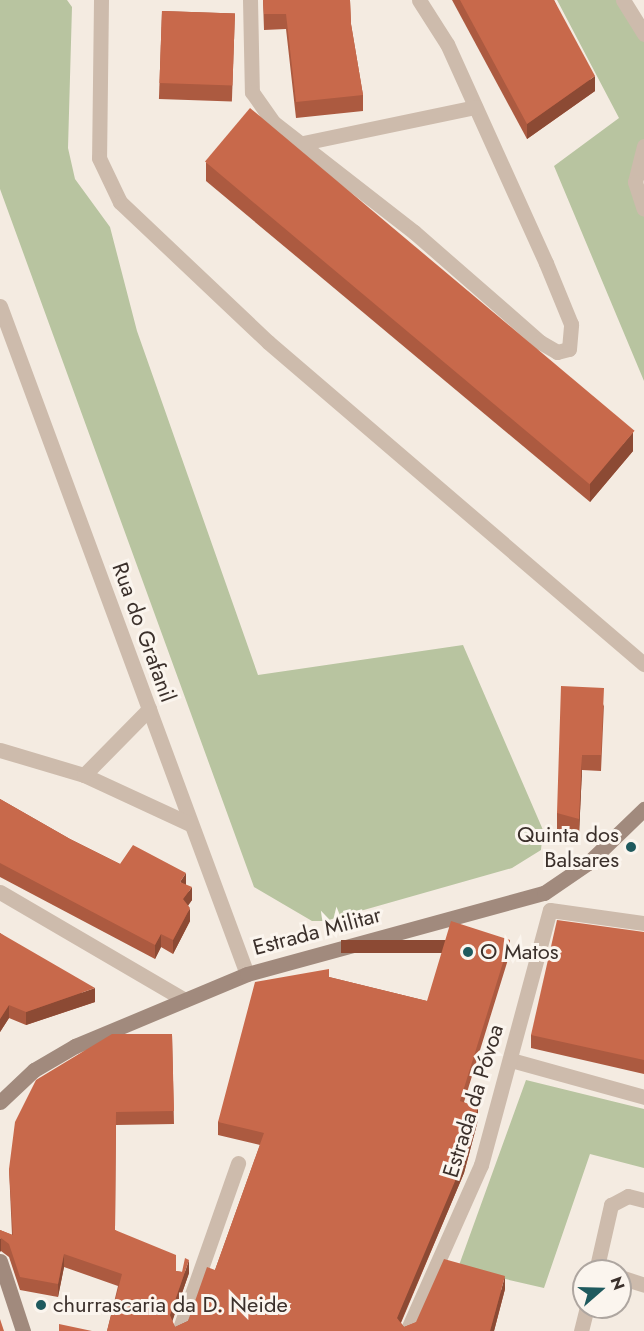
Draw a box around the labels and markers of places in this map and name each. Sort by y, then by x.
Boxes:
place label: Quinta dos Balsares [517,821,619,872]
marker: Quinta dos Balsares [624,840,638,854]
place label: O Matos [480,939,559,965]
marker: O Matos [461,945,475,959]
place label: churrascaria da D. Neide [53,1292,288,1318]
marker: churrascaria da D. Neide [34,1298,48,1312]

